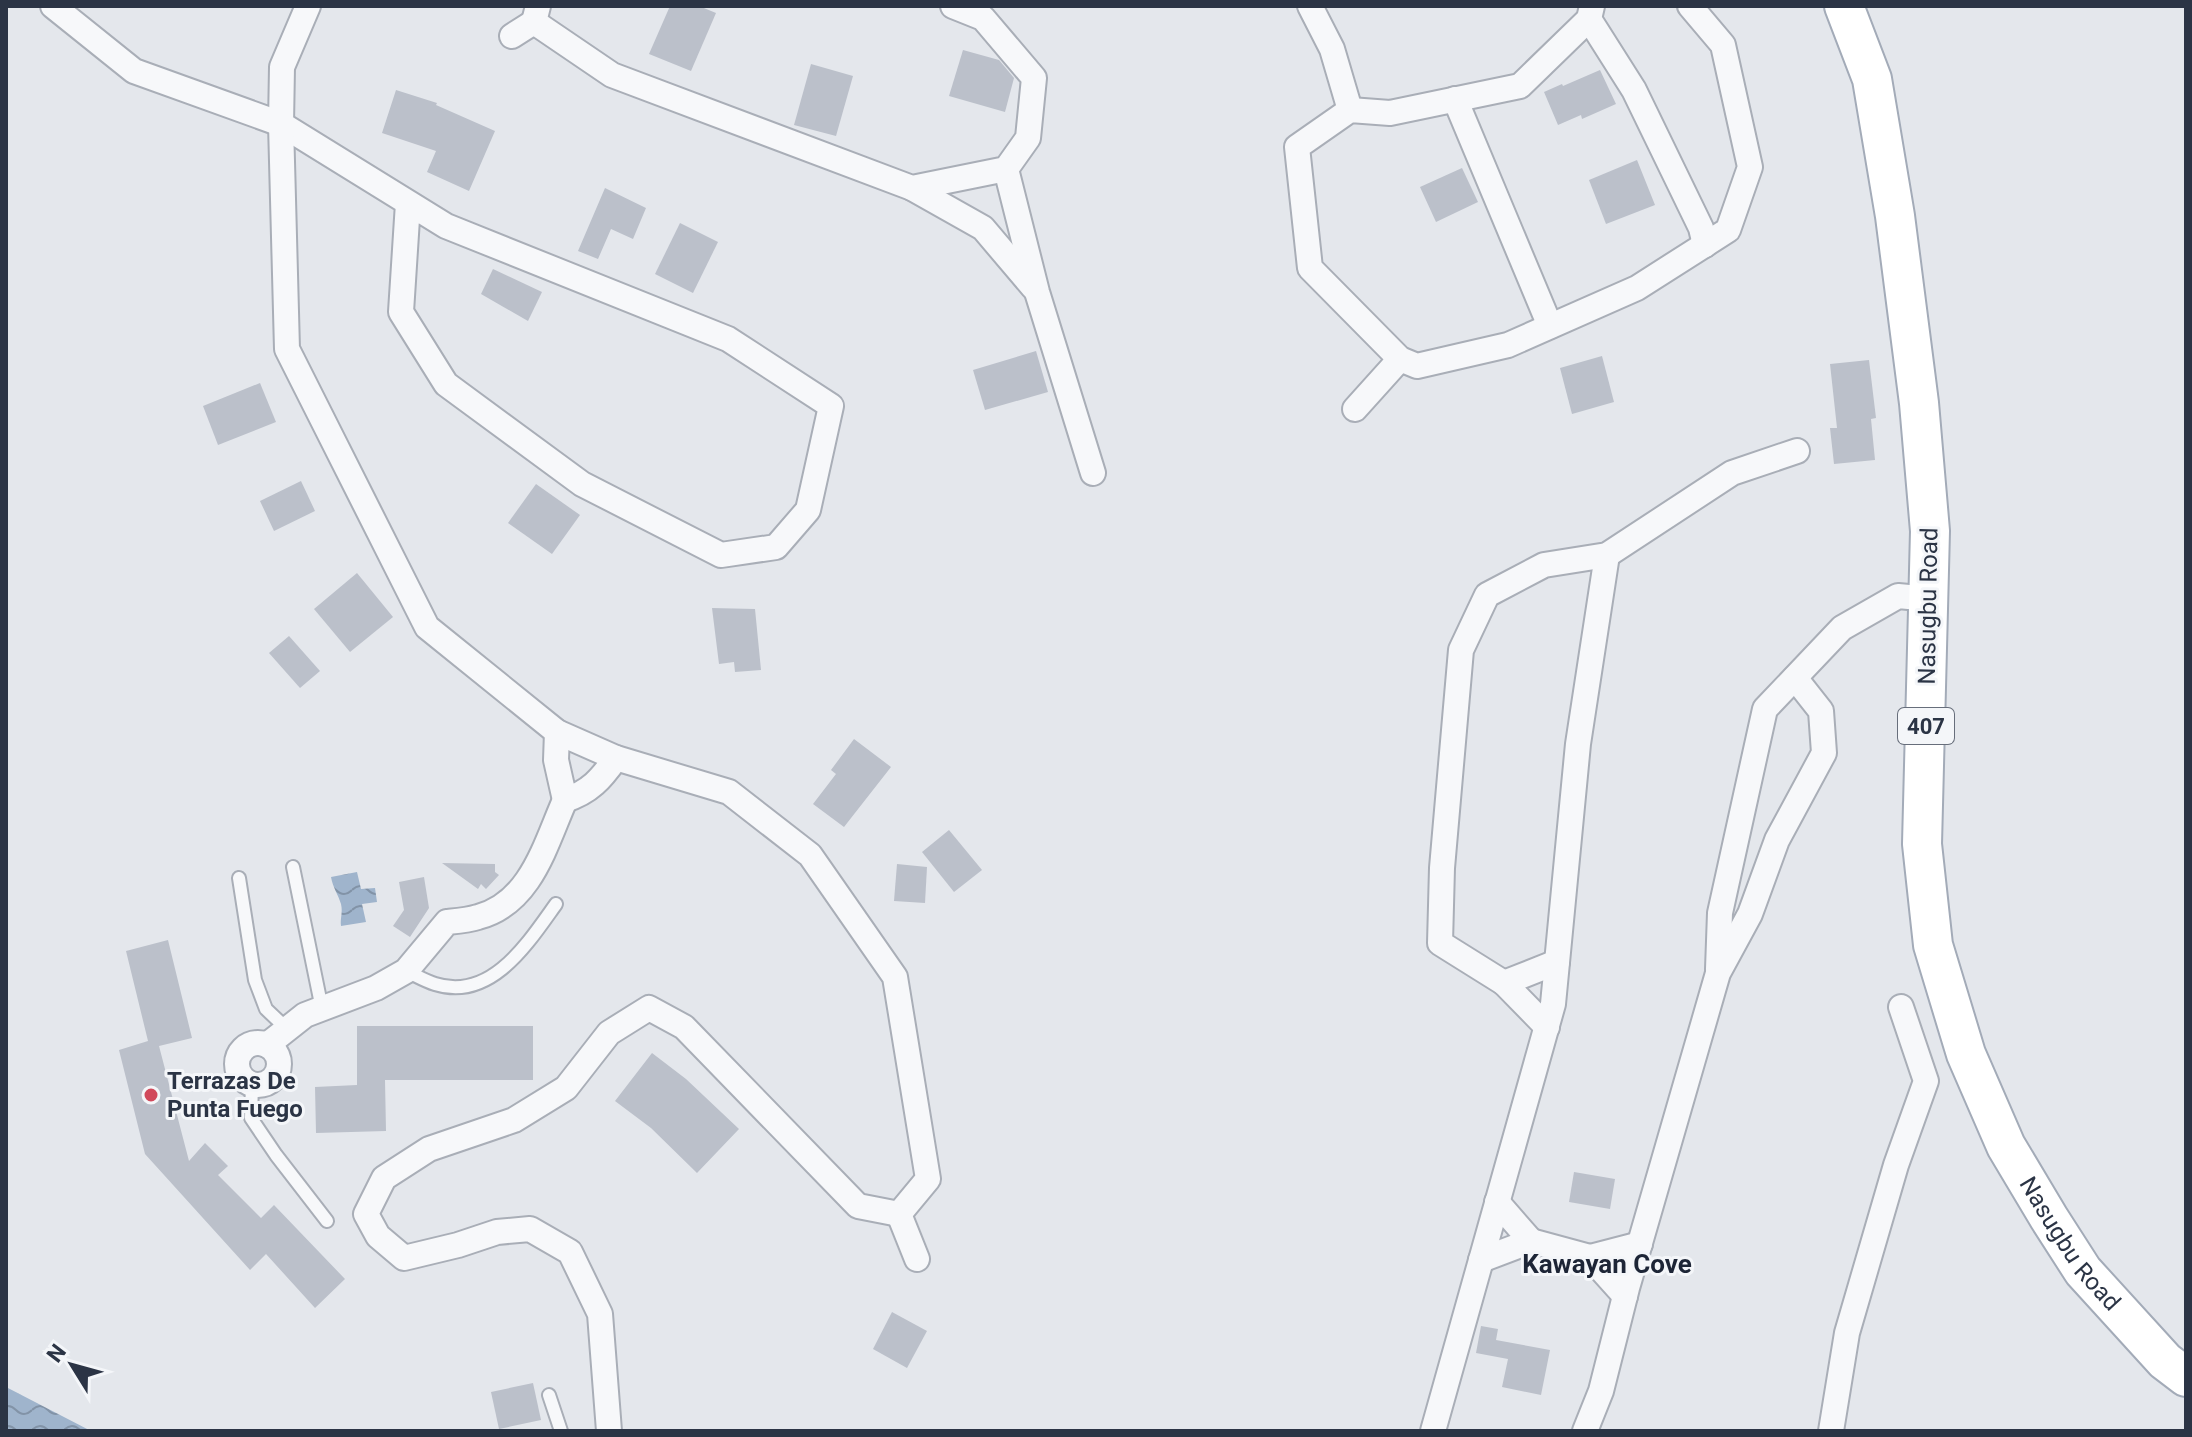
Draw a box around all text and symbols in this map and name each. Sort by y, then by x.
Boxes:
street label: Nasugbu Road [1913,527,1943,685]
road number: 407 [1898,708,1954,744]
place label: Terrazas De Punta Fuego [167,1067,303,1123]
marker: Terrazas De Punta Fuego [142,1086,160,1104]
street label: Nasugbu Road [2014,1172,2126,1316]
district label: Kawayan Cove [1522,1249,1692,1279]
north arrow [32,1325,112,1405]
text: N [42,1340,71,1367]

